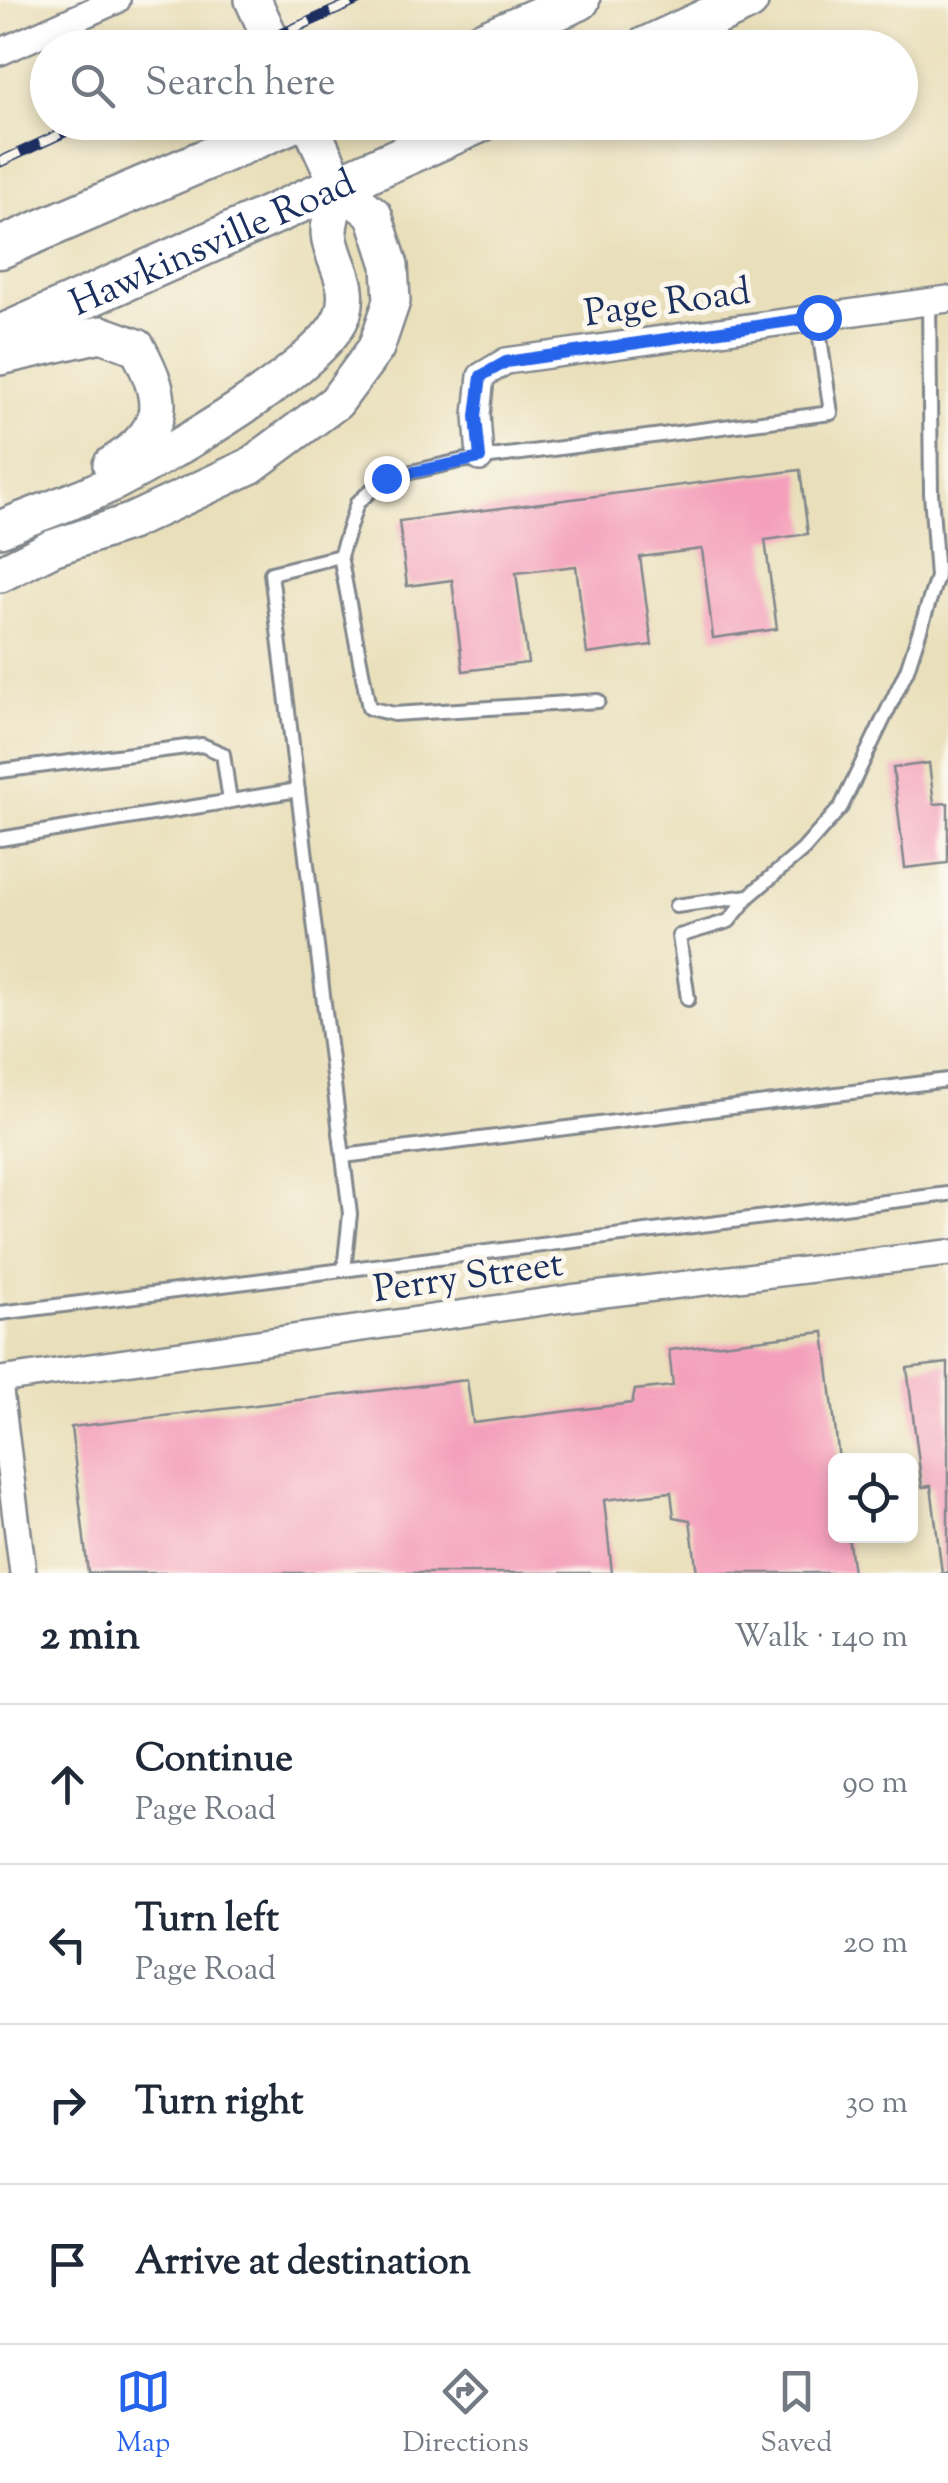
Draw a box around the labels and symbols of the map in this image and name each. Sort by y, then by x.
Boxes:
street label: Hawkinsville Road [62,158,365,332]
street label: Page Road [581,267,754,343]
route start [796,295,842,341]
route end [364,456,410,502]
street label: Perry Street [370,1239,567,1319]

